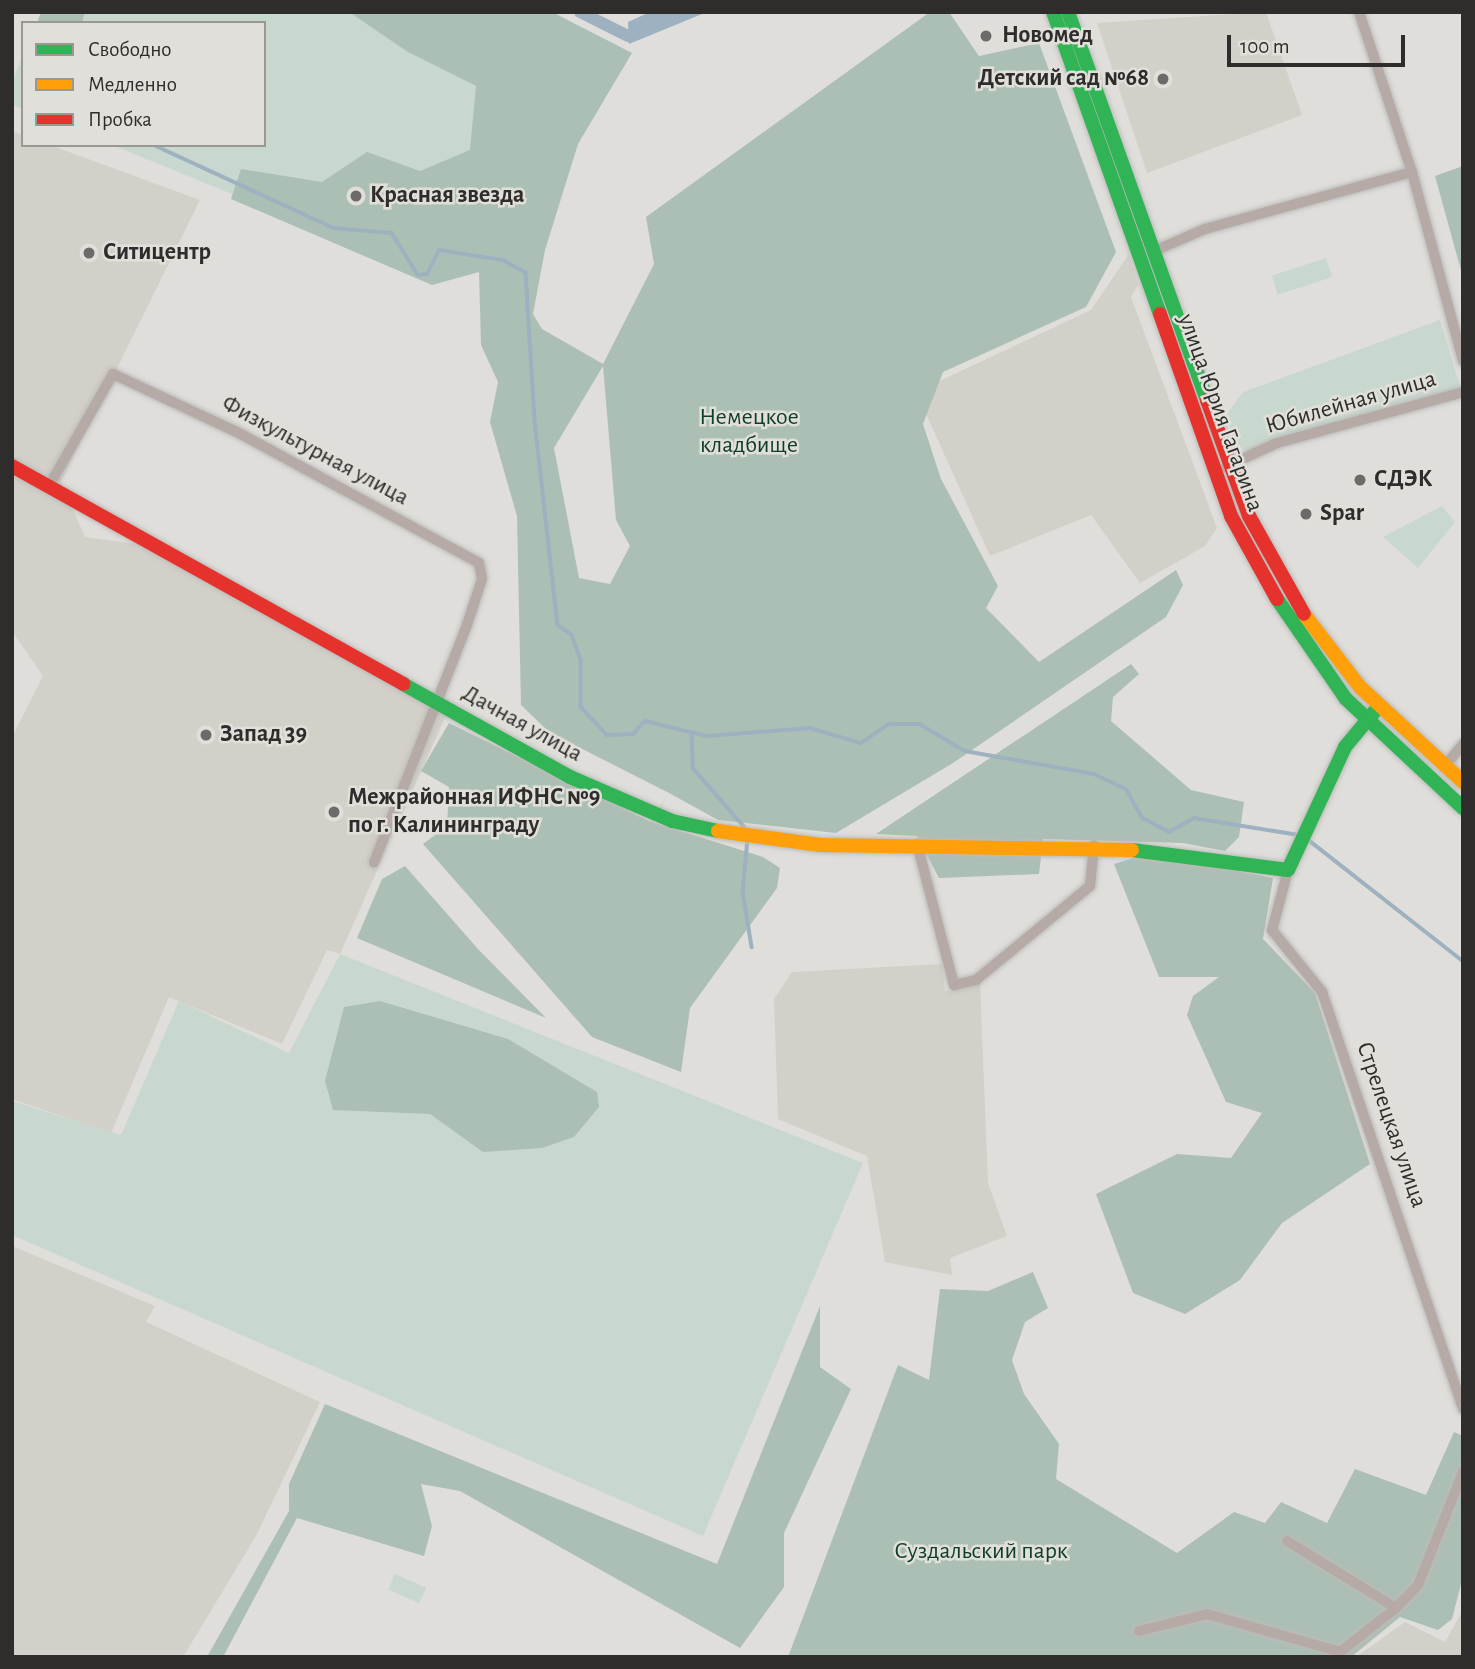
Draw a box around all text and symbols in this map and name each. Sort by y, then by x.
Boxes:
legend [21,21,266,147]
scale bar [1230,21,1408,65]
place label: Новомед [1002,22,1093,50]
marker: Новомед [976,26,996,46]
text: 100 m [1240,36,1290,57]
text: Свободно [88,39,172,60]
place label: Детский сад №68 [978,65,1149,93]
marker: Детский сад №68 [1155,71,1171,87]
text: Медленно [88,74,177,95]
text: Пробка [88,109,152,130]
place label: Красная звезда [370,182,524,210]
marker: Красная звезда [348,188,364,204]
place label: Ситицентр [103,239,211,267]
marker: Ситицентр [81,245,97,261]
street label: улица Юрия Гагарина [1171,310,1269,516]
street label: Юбилейная улица [1262,365,1440,441]
street label: Физкультурная улица [217,390,413,512]
park label: Немецкое кладбище [699,404,799,460]
place label: СДЭК [1374,466,1432,494]
marker: СДЭК [1352,472,1368,488]
place label: Spar [1320,500,1364,528]
marker: Spar [1298,506,1314,522]
street label: Дачная улица [457,679,587,769]
place label: Запад 39 [220,721,307,749]
marker: Запад 39 [198,727,214,743]
place label: Межрайонная ИФНС №9 по г. Калининграду [348,784,600,840]
marker: Межрайонная ИФНС №9 по г. Калининграду [326,804,342,820]
street label: Стрелецкая улица [1349,1038,1433,1212]
park label: Суздальский парк [894,1538,1068,1566]

